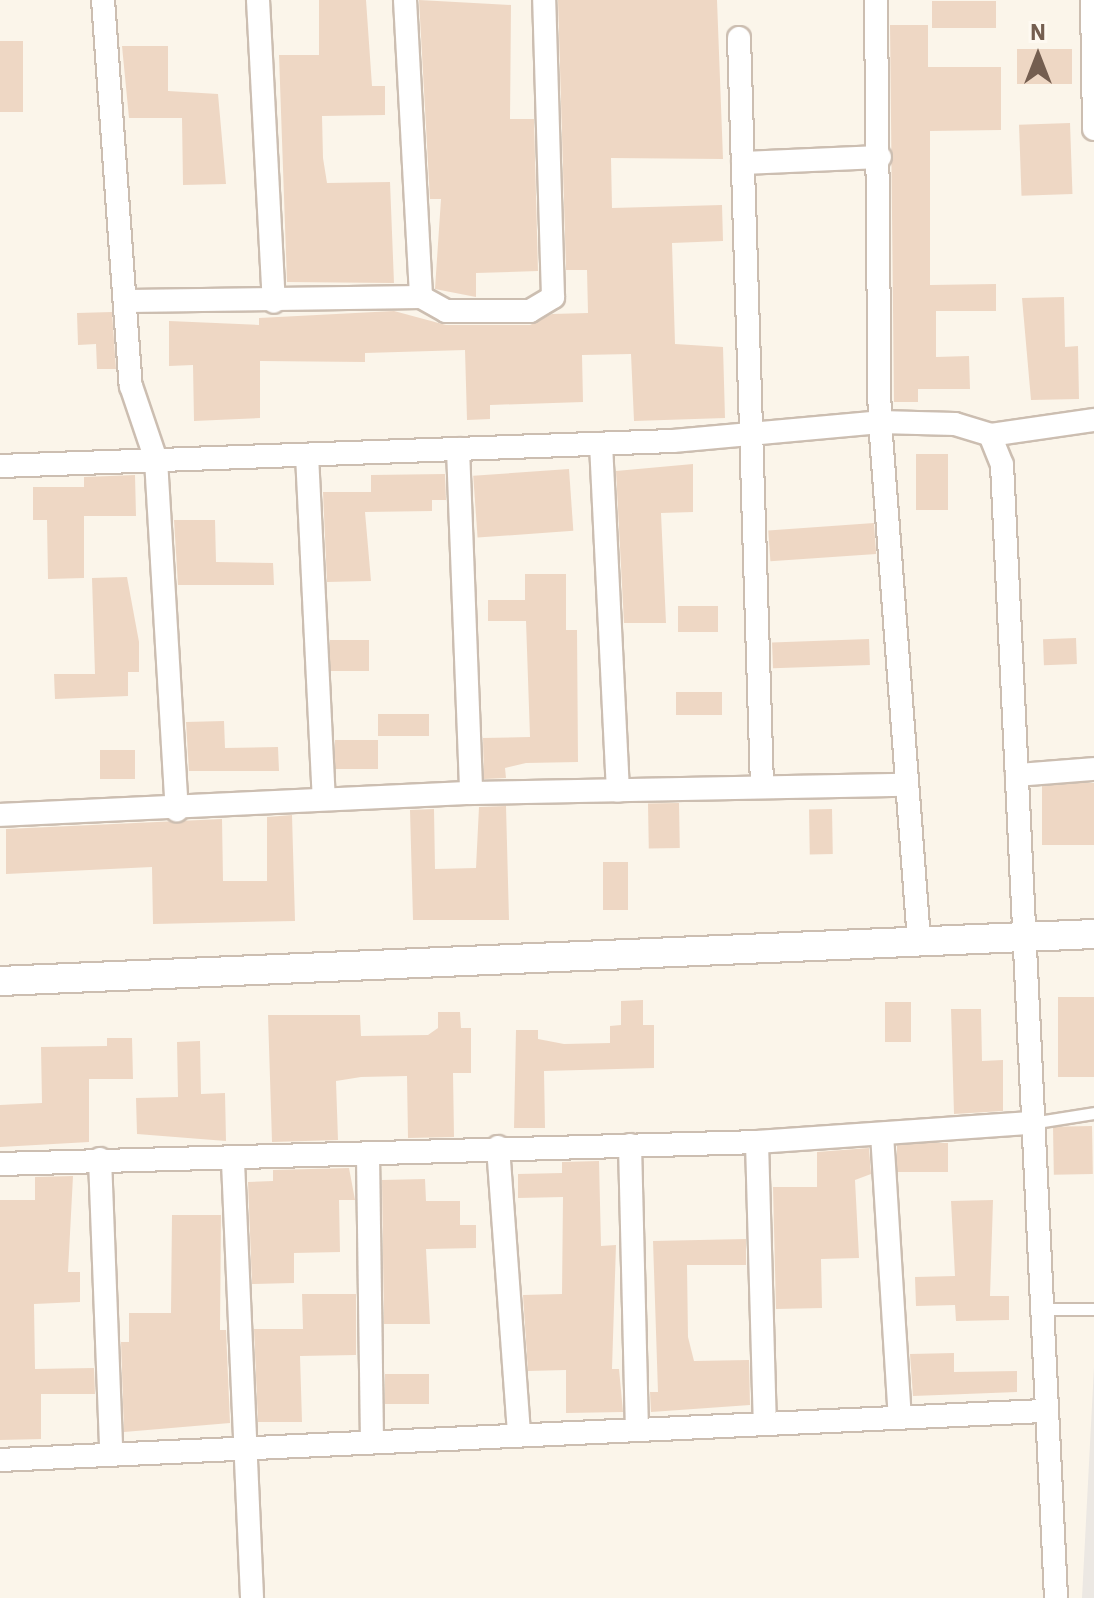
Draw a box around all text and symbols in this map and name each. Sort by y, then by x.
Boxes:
north arrow [998,16,1078,96]
text: N [1030,17,1046,46]

